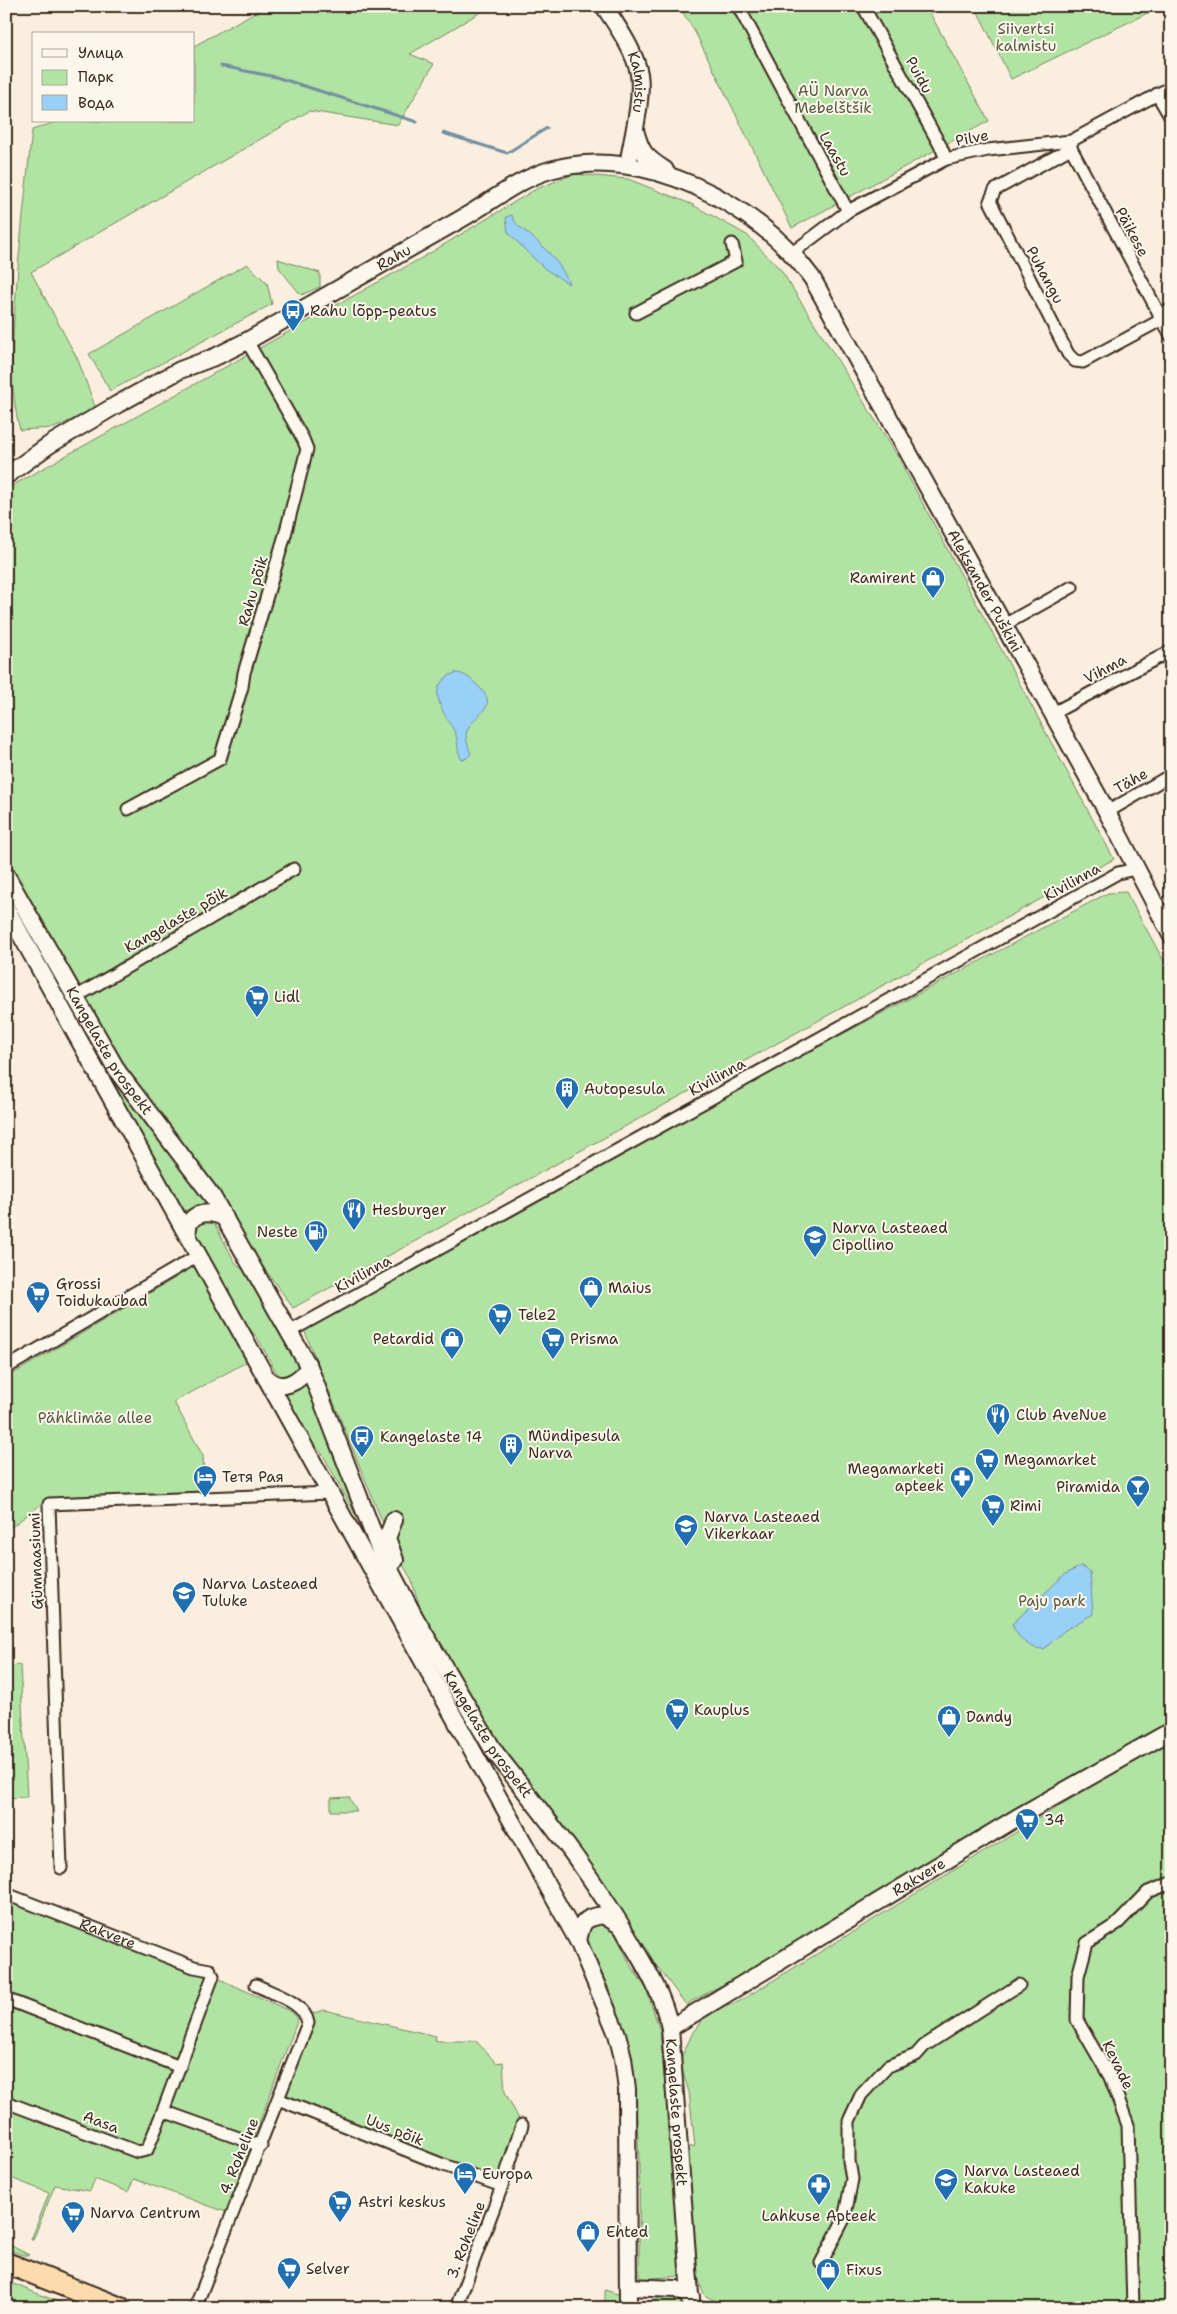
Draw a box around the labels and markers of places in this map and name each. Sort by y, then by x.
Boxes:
bus stop icon: Rahu lõpp-peatus [280,298,306,332]
place label: Rahu lõpp-peatus [310,301,437,321]
shop icon: Ramirent [920,565,946,599]
place label: Ramirent [850,568,916,588]
supermarket icon: Lidl [244,984,270,1018]
place label: Lidl [274,987,300,1007]
building icon: Autopesula [554,1076,580,1110]
place label: Autopesula [584,1079,666,1099]
restaurant icon: Hesburger [341,1197,367,1231]
place label: Hesburger [372,1200,447,1220]
place label: Narva Lasteaed Cipollino [832,1218,948,1255]
fuel station icon: Neste [303,1219,329,1253]
place label: Neste [257,1222,298,1242]
school or university icon: Narva Lasteaed Cipollino [802,1224,828,1258]
place label: Grossi Toidukaubad [56,1274,148,1311]
shop icon: Maius [578,1275,604,1309]
place label: Maius [608,1278,652,1298]
supermarket icon: Grossi Toidukaubad [25,1280,51,1314]
supermarket icon: Tele2 [487,1302,513,1336]
place label: Tele2 [518,1305,556,1325]
shop icon: Petardid [439,1326,465,1360]
supermarket icon: Prisma [540,1326,566,1360]
place label: Petardid [373,1329,434,1349]
place label: Prisma [570,1329,619,1349]
restaurant icon: Club AveNue [985,1402,1011,1436]
place label: Club AveNue [1016,1405,1107,1425]
bus stop icon: Kangelaste 14 [349,1424,375,1458]
place label: Mündipesula Narva [528,1426,621,1463]
place label: Kangelaste 14 [380,1427,482,1447]
building icon: Mündipesula Narva [498,1432,524,1466]
supermarket icon: Megamarket [974,1447,1000,1481]
place label: Megamarket [1004,1450,1097,1470]
place label: Megamarketi apteek [847,1459,944,1496]
hotel icon: Тетя Рая [192,1464,218,1498]
pharmacy icon: Megamarketi apteek [949,1465,975,1499]
place label: Тетя Рая [222,1467,284,1487]
bar icon: Piramida [1125,1474,1151,1508]
place label: Piramida [1056,1477,1121,1497]
supermarket icon: Rimi [980,1493,1006,1527]
place label: Rimi [1010,1496,1041,1516]
place label: Narva Lasteaed Vikerkaar [704,1507,820,1544]
school or university icon: Narva Lasteaed Vikerkaar [673,1513,699,1547]
place label: Narva Lasteaed Tuluke [202,1574,318,1611]
school or university icon: Narva Lasteaed Tuluke [171,1580,197,1614]
supermarket icon: Kauplus [664,1697,690,1731]
place label: Kauplus [694,1700,750,1720]
shop icon: Dandy [936,1704,962,1738]
place label: Dandy [966,1707,1012,1727]
supermarket icon: 34 [1014,1807,1040,1841]
place label: 34 [1044,1810,1064,1830]
hotel icon: Europa [452,2161,478,2195]
place label: Narva Lasteaed Kakuke [964,2161,1080,2198]
place label: Europa [482,2164,533,2184]
school or university icon: Narva Lasteaed Kakuke [933,2167,959,2201]
pharmacy icon: Lahkuse Apteek [806,2172,832,2206]
supermarket icon: Astri keskus [327,2189,353,2223]
place label: Astri keskus [358,2192,446,2212]
supermarket icon: Narva Centrum [60,2200,86,2234]
place label: Narva Centrum [90,2203,200,2223]
place label: Lahkuse Apteek [762,2206,876,2226]
shop icon: Ehted [575,2219,601,2253]
place label: Ehted [606,2222,649,2242]
supermarket icon: Selver [276,2256,302,2290]
shop icon: Fixus [815,2257,841,2291]
place label: Selver [306,2259,350,2279]
place label: Fixus [846,2260,882,2280]

